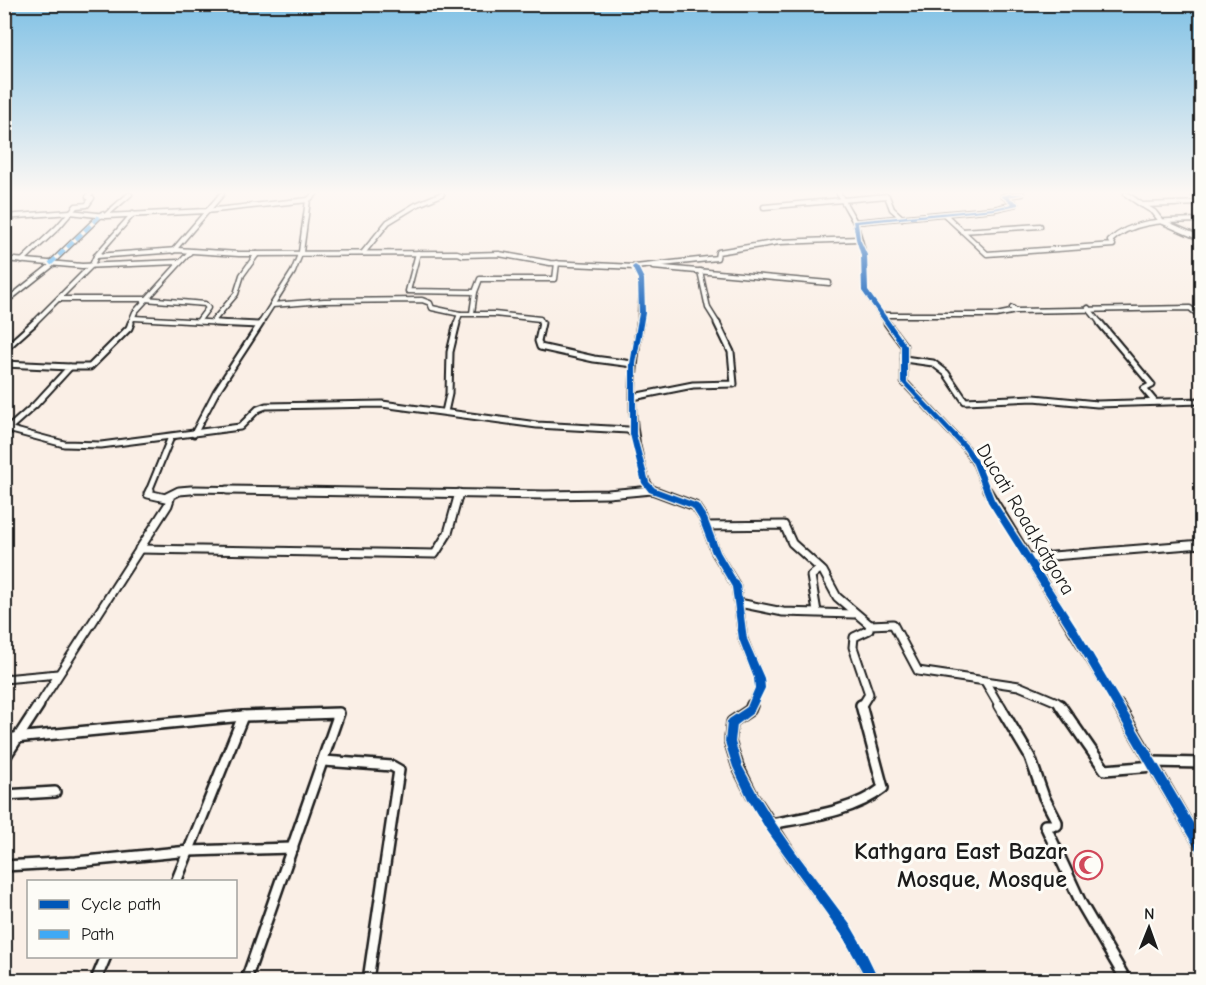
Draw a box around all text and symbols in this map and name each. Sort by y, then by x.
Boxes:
street label: Ducati Road,Katgora [971,440,1080,599]
place label: Kathgara East Bazar Mosque, Mosque [854,837,1067,893]
mosque icon: Kathgara East Bazar Mosque, Mosque [1072,849,1104,881]
legend [27,880,237,958]
text: Cycle path [81,894,161,915]
north arrow [1119,898,1179,958]
text: N [1144,905,1155,923]
text: Path [81,924,114,945]

